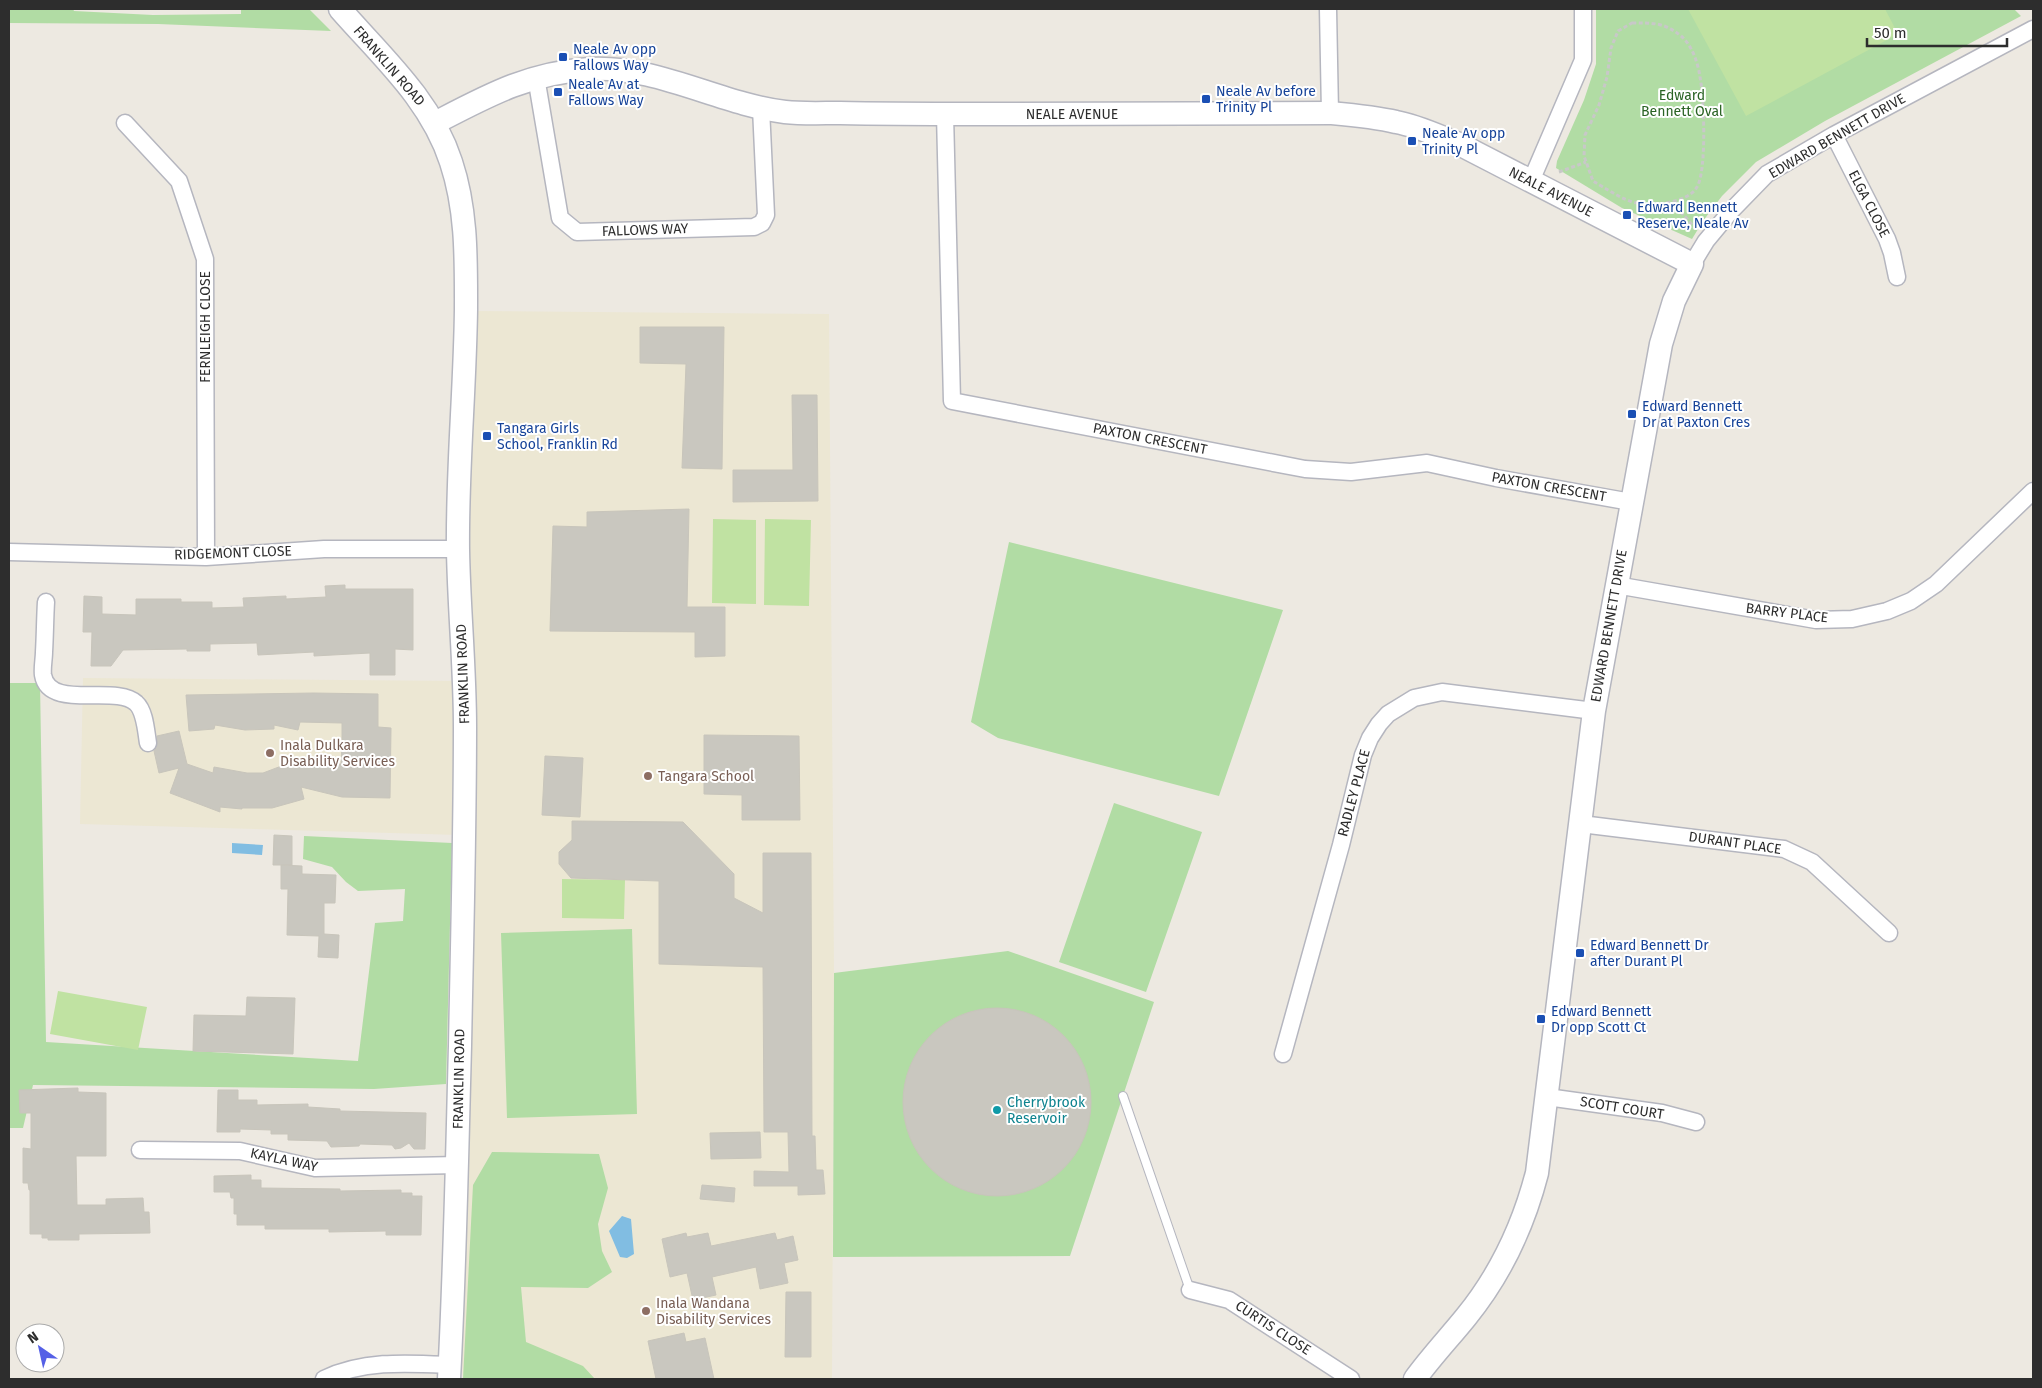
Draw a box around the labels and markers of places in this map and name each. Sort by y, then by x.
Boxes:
place label: Neale Av opp Fallows Way [573,41,656,74]
marker: Neale Av opp Fallows Way [557,51,569,63]
place label: Neale Av at Fallows Way [568,76,644,109]
place label: Neale Av before Trinity Pl [1216,83,1316,116]
marker: Neale Av at Fallows Way [552,86,564,98]
marker: Neale Av before Trinity Pl [1200,93,1212,105]
place label: Neale Av opp Trinity Pl [1422,125,1505,158]
marker: Neale Av opp Trinity Pl [1406,135,1418,147]
place label: Edward Bennett Reserve, Neale Av [1637,199,1749,232]
marker: Edward Bennett Reserve, Neale Av [1621,209,1633,221]
place label: Edward Bennett Dr at Paxton Cres [1642,398,1750,431]
marker: Edward Bennett Dr at Paxton Cres [1626,408,1638,420]
place label: Tangara Girls School, Franklin Rd [497,420,618,453]
marker: Tangara Girls School, Franklin Rd [481,430,493,442]
place label: Inala Dulkara Disability Services [280,737,395,770]
marker: Inala Dulkara Disability Services [264,747,276,759]
place label: Tangara School [658,768,754,785]
marker: Tangara School [642,770,654,782]
place label: Edward Bennett Dr after Durant Pl [1590,937,1709,970]
marker: Edward Bennett Dr after Durant Pl [1574,947,1586,959]
place label: Edward Bennett Dr opp Scott Ct [1551,1003,1652,1036]
marker: Edward Bennett Dr opp Scott Ct [1535,1013,1547,1025]
place label: Cherrybrook Reservoir [1007,1094,1086,1127]
marker: Cherrybrook Reservoir [991,1104,1003,1116]
place label: Inala Wandana Disability Services [656,1295,771,1328]
marker: Inala Wandana Disability Services [640,1305,652,1317]

